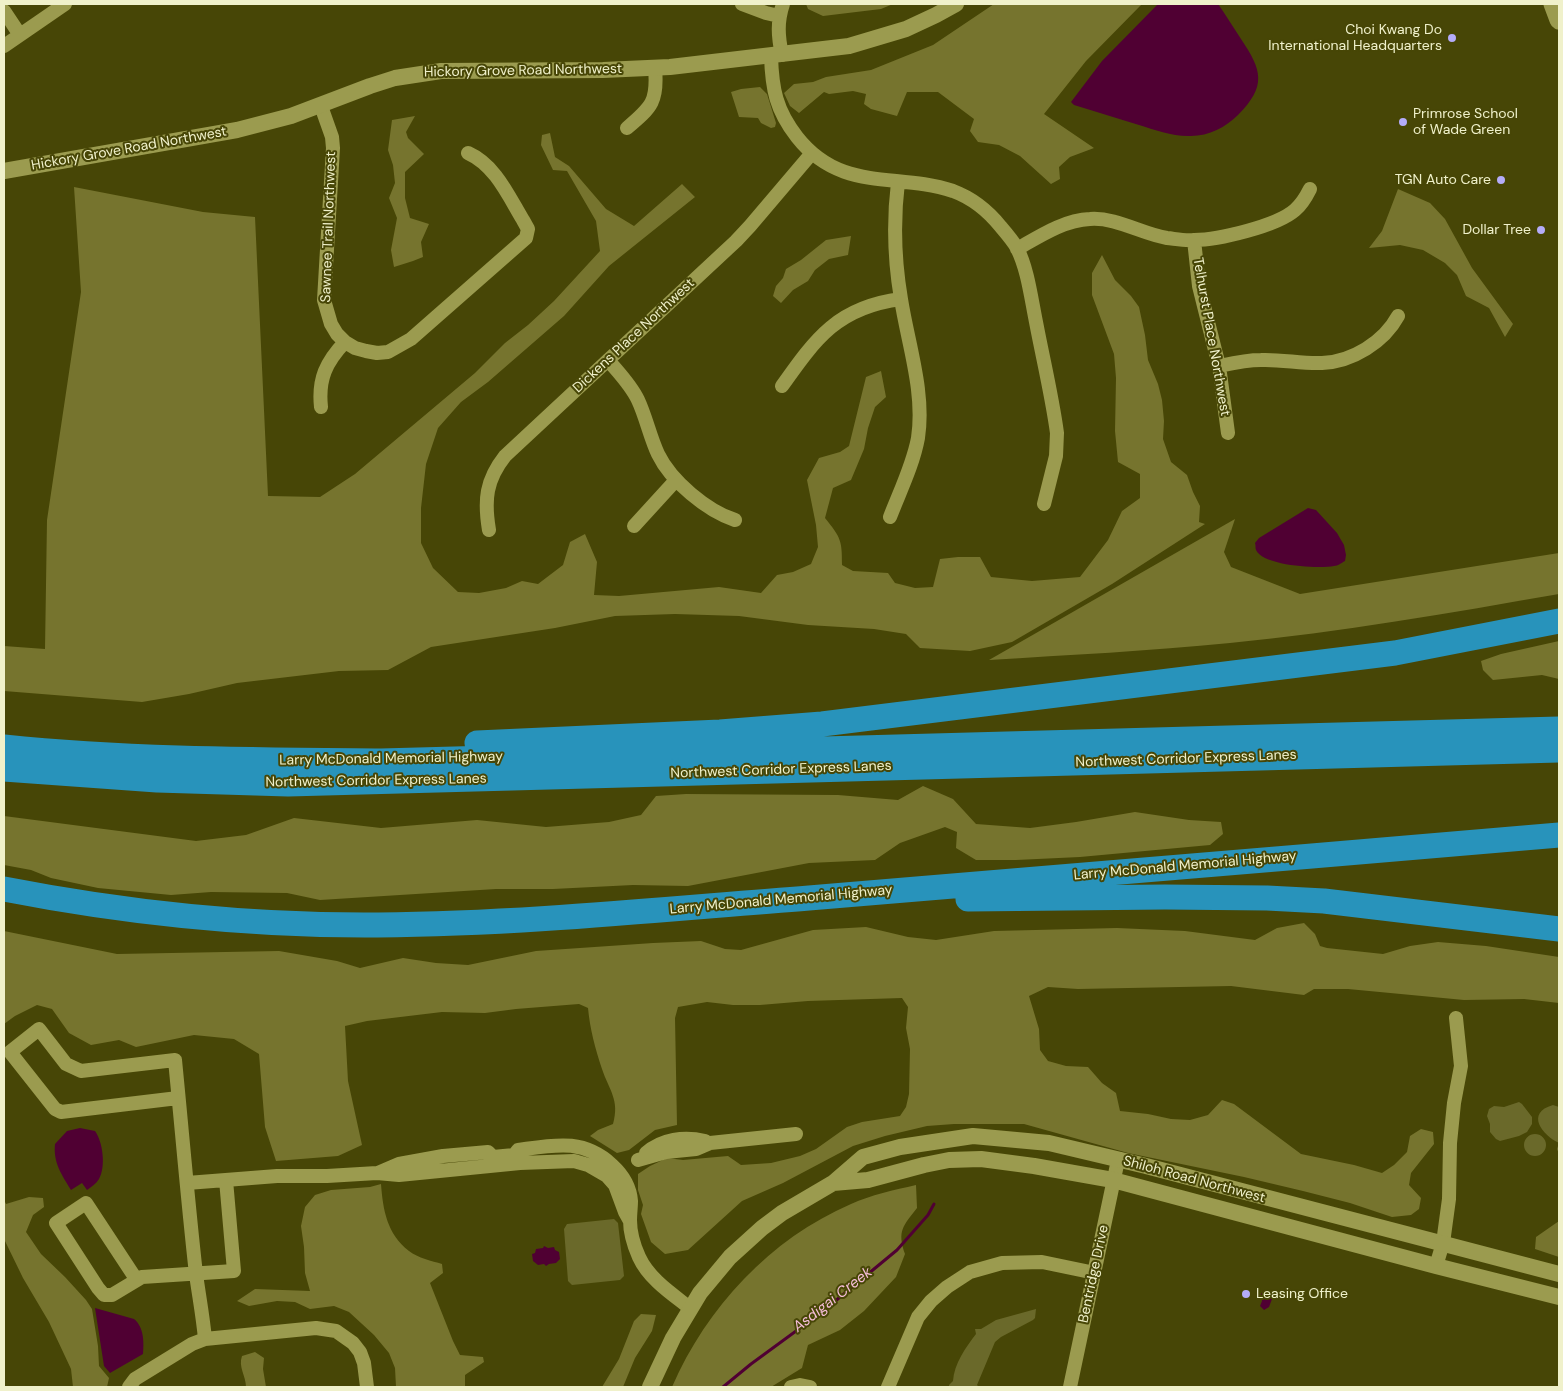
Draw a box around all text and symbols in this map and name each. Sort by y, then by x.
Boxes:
place label: Choi Kwang Do International Headquarters [1268,22,1442,54]
marker: Choi Kwang Do International Headquarters [1446,32,1458,44]
street label: Hickory Grove Road Northwest [424,61,622,81]
place label: Primrose School of Wade Green [1413,106,1518,138]
marker: Primrose School of Wade Green [1397,116,1409,128]
street label: Hickory Grove Road Northwest [30,124,228,174]
street label: Sawnee Trail Northwest [318,151,340,303]
place label: TGN Auto Care [1395,172,1491,188]
marker: TGN Auto Care [1495,174,1507,186]
place label: Dollar Tree [1462,222,1531,238]
marker: Dollar Tree [1535,224,1547,236]
street label: Telhurst Place Northwest [1189,256,1233,418]
street label: Dickens Place Northwest [570,275,698,397]
street label: Northwest Corridor Express Lanes [1075,747,1297,771]
street label: Larry McDonald Memorial Highway [279,749,503,769]
street label: Northwest Corridor Express Lanes [670,758,892,782]
street label: Northwest Corridor Express Lanes [265,771,487,791]
street label: Larry McDonald Memorial Highway [1073,848,1297,884]
street label: Larry McDonald Memorial Highway [669,882,893,918]
street label: Shiloh Road Northwest [1121,1153,1267,1207]
street label: Bentridge Drive [1075,1224,1113,1324]
water label: Asdigai Creek [790,1264,876,1336]
place label: Leasing Office [1256,1286,1348,1302]
marker: Leasing Office [1240,1288,1252,1300]

